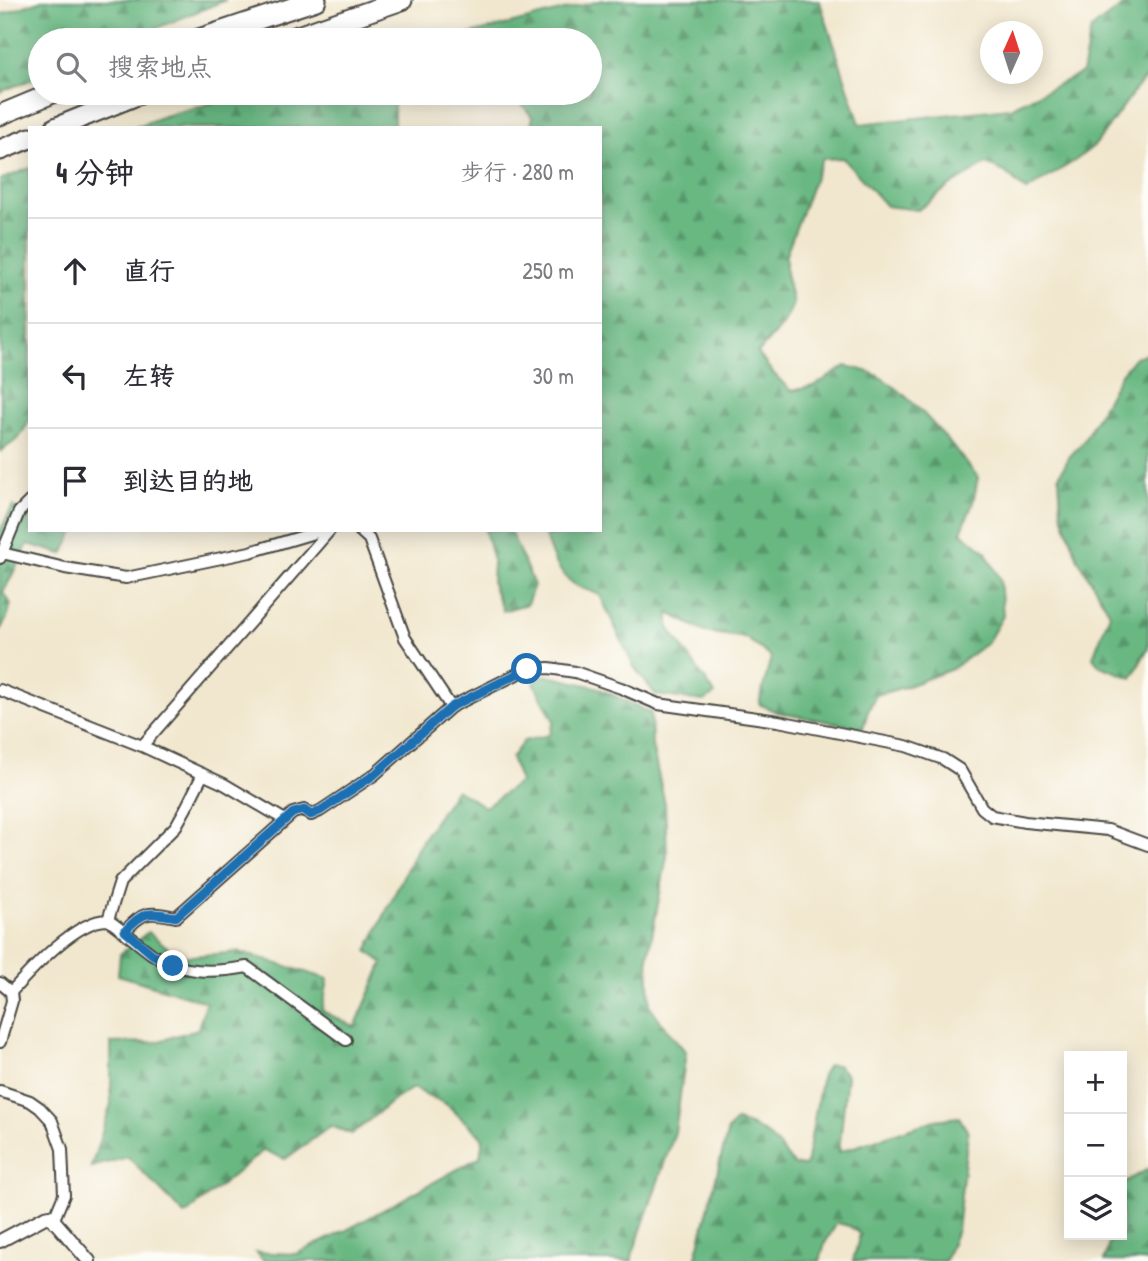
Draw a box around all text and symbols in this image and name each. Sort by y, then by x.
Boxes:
north arrow [980,21,1043,84]
search box [28,28,602,105]
icon: search [52,48,90,86]
text: 搜索地点 [108,49,212,84]
text: 4 分钟 [56,152,134,192]
text: 步行 · 280 m [461,156,574,187]
icon: ahead [56,252,94,290]
text: 直行 [123,253,175,288]
text: 250 m [522,255,574,286]
icon: left [56,357,94,395]
text: 左转 [123,358,175,393]
text: 30 m [532,360,574,391]
icon: arrive [56,462,94,500]
text: 到达目的地 [123,463,253,498]
route start [511,653,542,684]
route end [157,950,188,981]
map controls [1064,1051,1127,1240]
button: + [1064,1051,1127,1114]
button: − [1064,1114,1127,1177]
button: layers [1064,1177,1127,1240]

